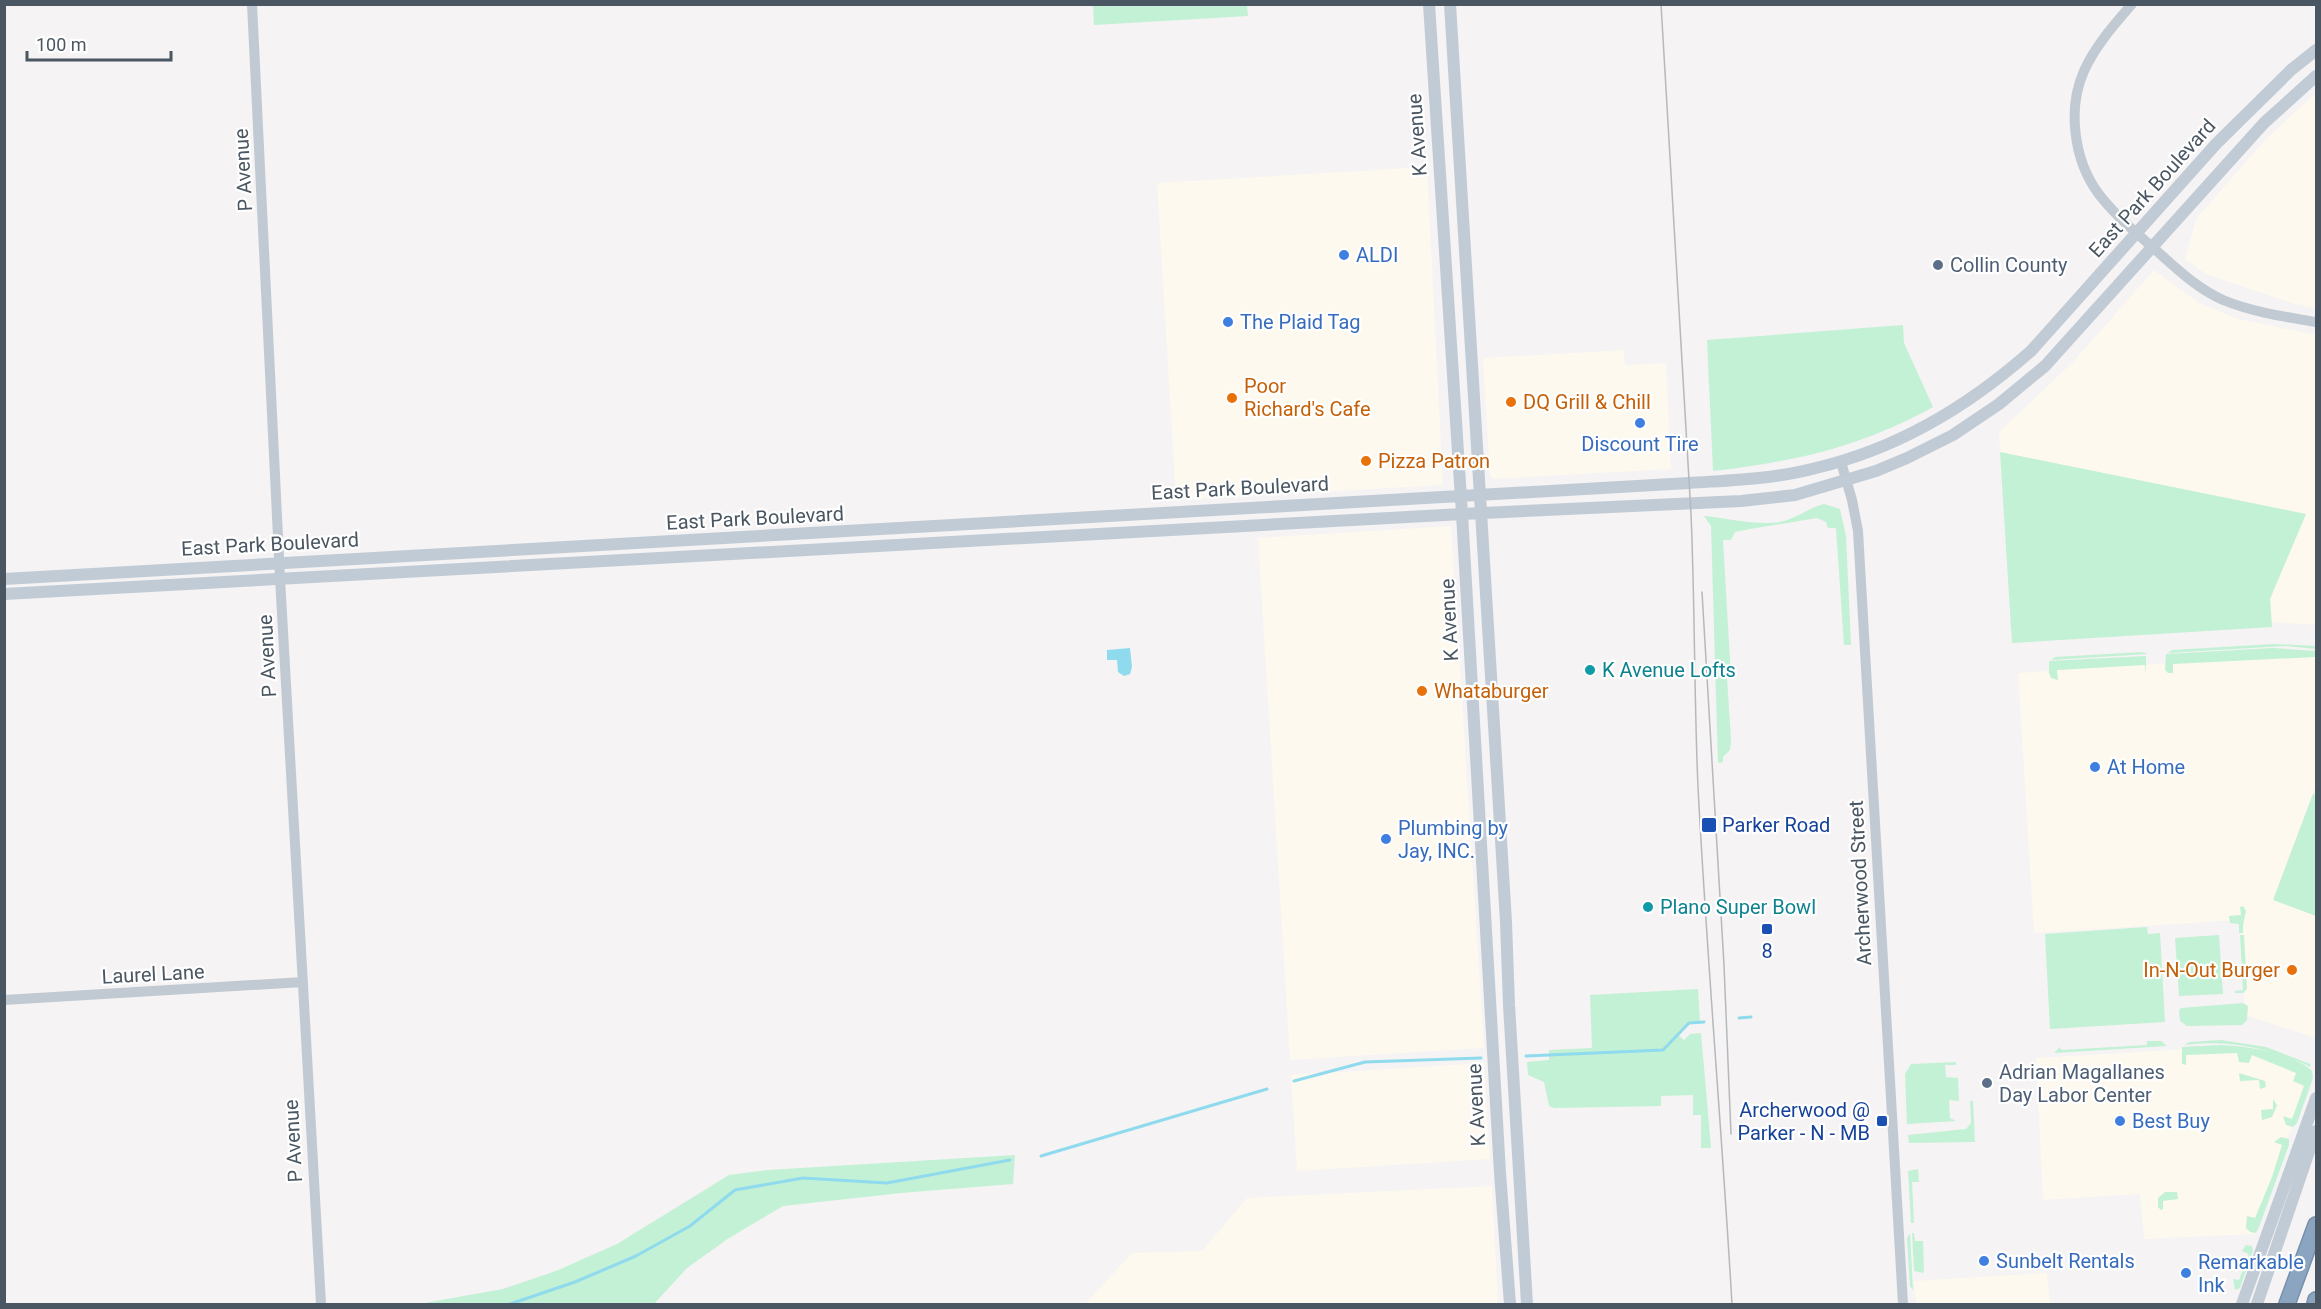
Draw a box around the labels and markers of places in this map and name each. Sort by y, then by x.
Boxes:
place label: ALDI [1356,243,1398,267]
marker: ALDI [1337,248,1351,262]
place label: Collin County [1950,253,2068,277]
marker: Collin County [1931,258,1945,272]
place label: The Plaid Tag [1240,310,1361,334]
marker: The Plaid Tag [1221,315,1235,329]
place label: Poor Richard's Cafe [1244,374,1371,421]
place label: DQ Grill & Chill [1523,390,1651,414]
marker: Poor Richard's Cafe [1225,391,1239,405]
marker: DQ Grill & Chill [1504,395,1518,409]
marker: Discount Tire [1633,416,1647,430]
place label: Discount Tire [1581,432,1699,456]
place label: Pizza Patron [1378,449,1490,473]
marker: Pizza Patron [1359,454,1373,468]
place label: K Avenue Lofts [1602,658,1736,682]
marker: K Avenue Lofts [1583,663,1597,677]
place label: Whataburger [1434,679,1549,703]
marker: Whataburger [1415,684,1429,698]
place label: At Home [2107,755,2185,779]
marker: At Home [2088,760,2102,774]
place label: Parker Road [1722,813,1830,837]
place label: Plumbing by Jay, INC. [1398,816,1508,863]
marker: Parker Road [1700,816,1718,834]
marker: Plumbing by Jay, INC. [1379,832,1393,846]
place label: Plano Super Bowl [1660,895,1816,919]
marker: Plano Super Bowl [1641,900,1655,914]
marker: 8 [1760,922,1774,936]
place label: 8 [1761,939,1773,963]
place label: In-N-Out Burger [2143,958,2280,982]
marker: In-N-Out Burger [2285,963,2299,977]
place label: Adrian Magallanes Day Labor Center [1999,1060,2165,1107]
marker: Adrian Magallanes Day Labor Center [1980,1076,1994,1090]
place label: Archerwood @ Parker - N - MB [1737,1098,1870,1145]
place label: Best Buy [2132,1109,2210,1133]
marker: Archerwood @ Parker - N - MB [1875,1114,1889,1128]
marker: Best Buy [2113,1114,2127,1128]
place label: Sunbelt Rentals [1996,1249,2135,1273]
place label: Remarkable Ink [2198,1250,2304,1297]
marker: Sunbelt Rentals [1977,1254,1991,1268]
marker: Remarkable Ink [2179,1266,2193,1280]

